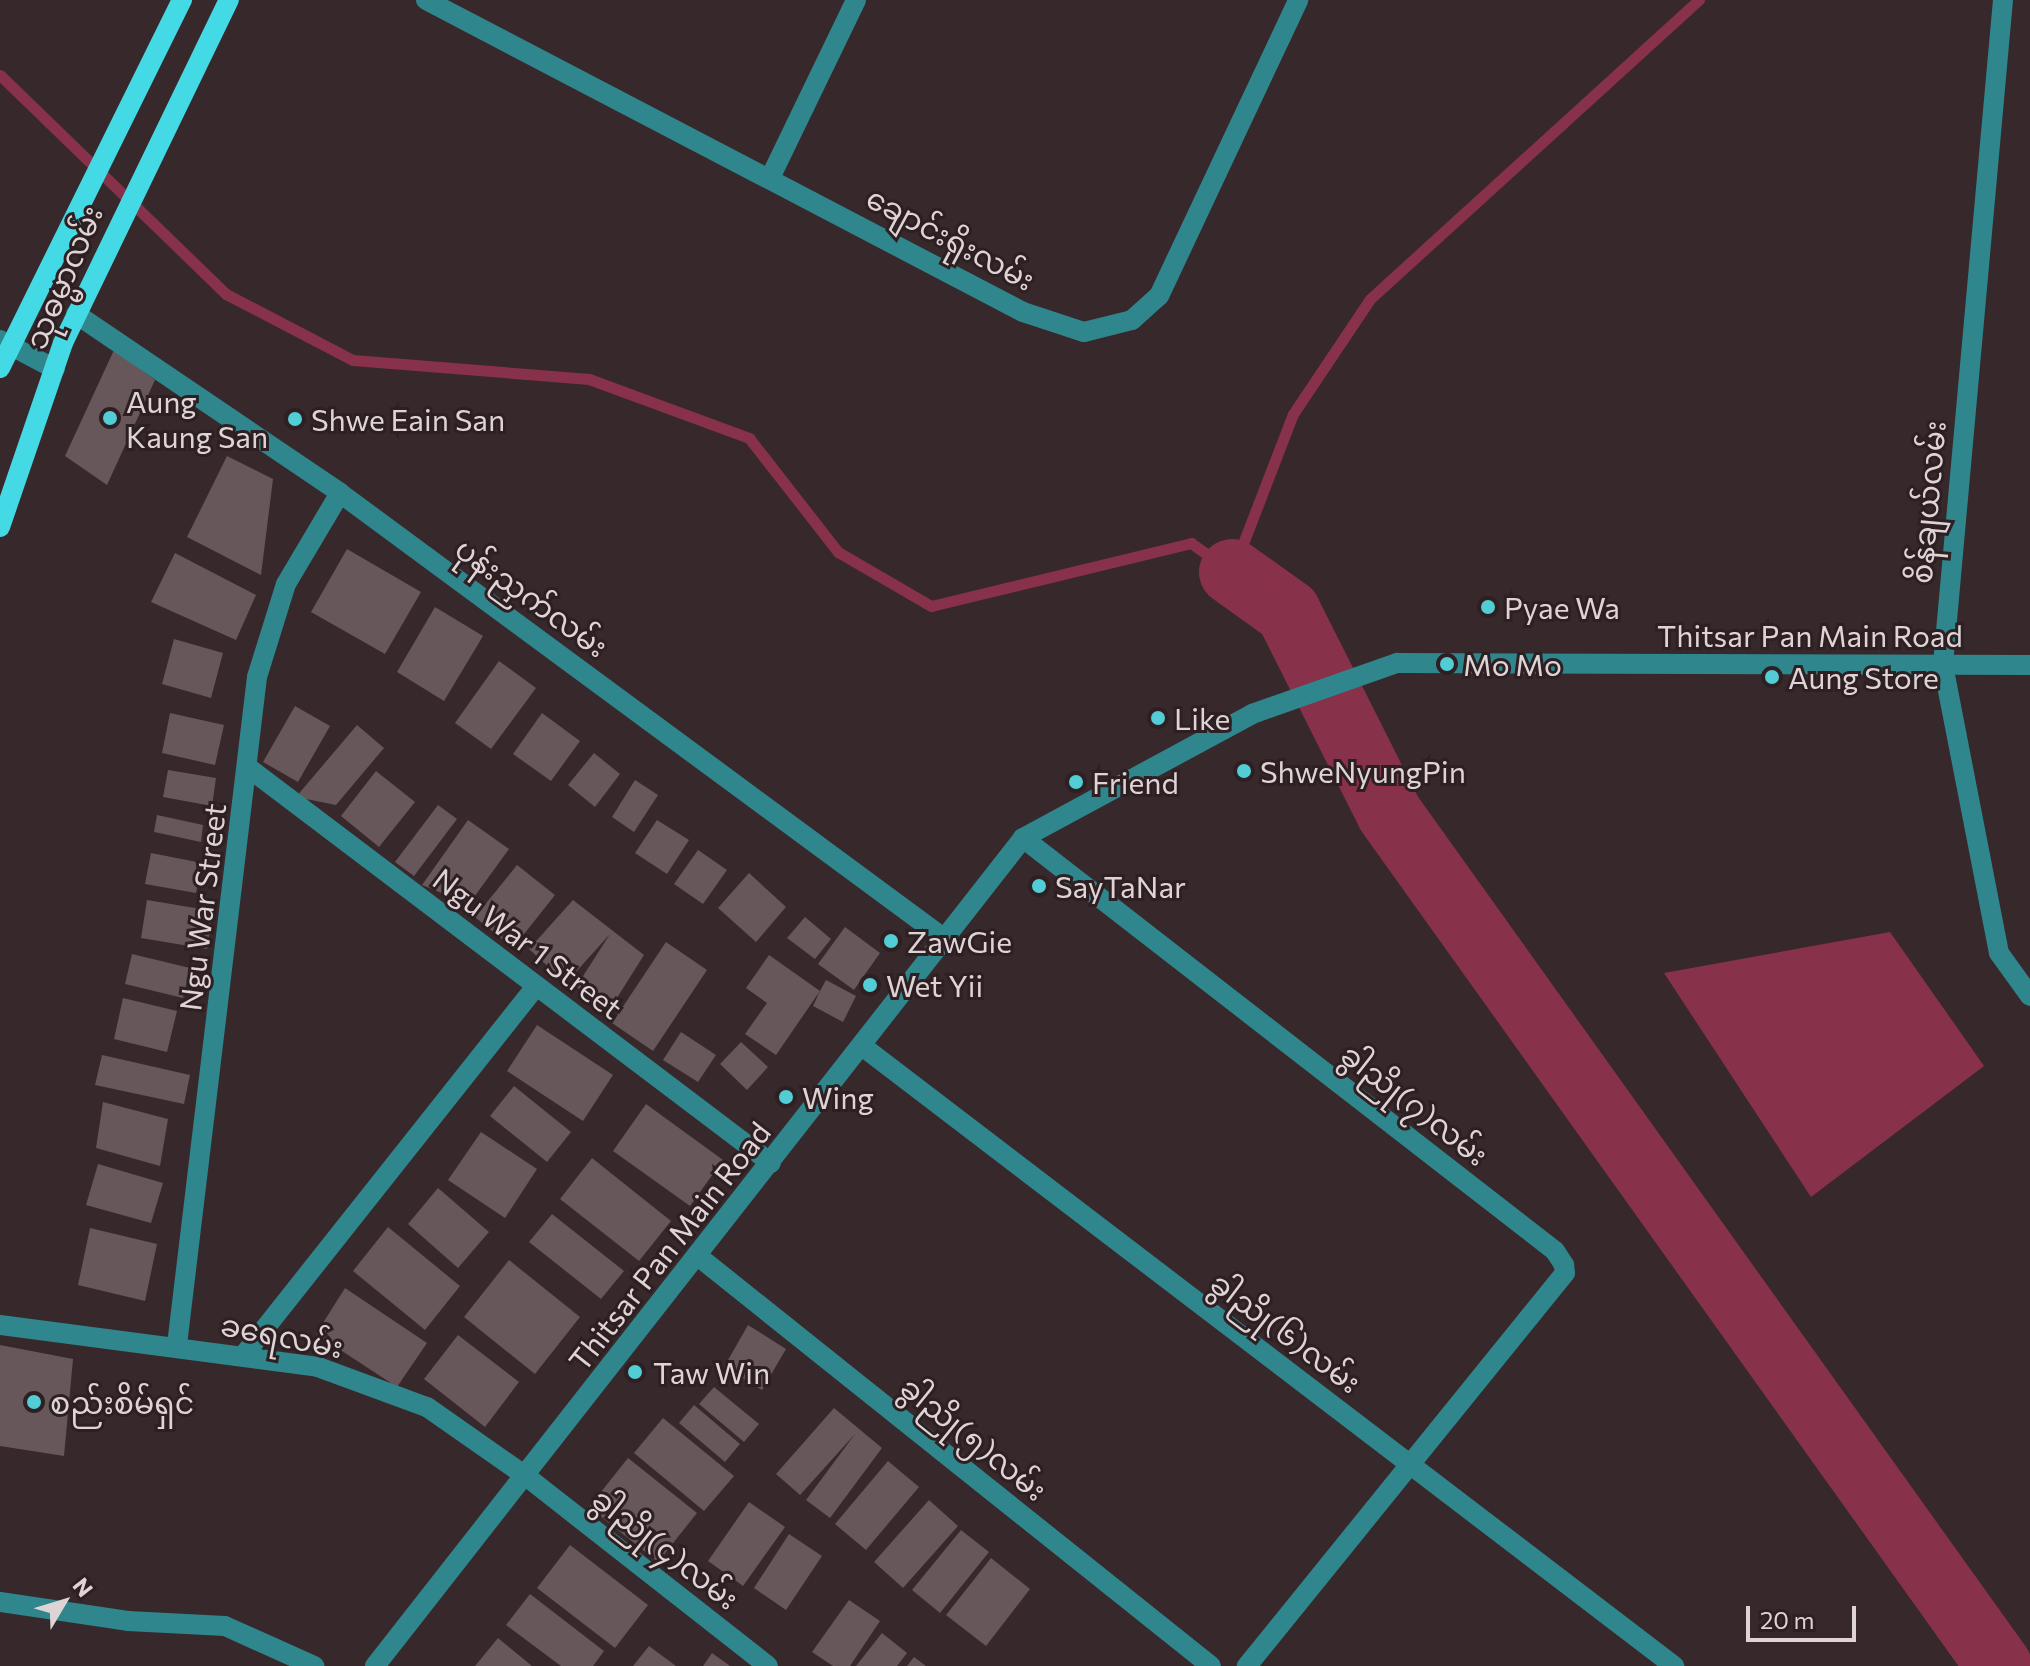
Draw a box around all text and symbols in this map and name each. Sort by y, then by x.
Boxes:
street label: ချောင်းရိုးလမ်း [861,179,1041,297]
street label: သုဓမ္မာလမ်း [17,200,109,354]
place label: Aung Kaung San [126,383,268,454]
place label: Shwe Eain San [311,401,505,437]
marker: Aung Kaung San [101,409,119,427]
marker: Shwe Eain San [286,410,304,428]
street label: စိန်ချယ်လမ်း [1902,419,1952,585]
street label: ပုန်းညှက်လမ်း [449,530,615,664]
place label: Pyae Wa [1504,589,1620,625]
marker: Pyae Wa [1479,598,1497,616]
street label: Thitsar Pan Main Road [1657,617,1963,653]
place label: Mo Mo [1463,646,1562,682]
marker: Mo Mo [1438,655,1456,673]
place label: Aung Store [1788,659,1939,695]
marker: Aung Store [1763,668,1781,686]
place label: Like [1174,700,1230,736]
marker: Like [1149,709,1167,727]
place label: ShweNyungPin [1260,753,1466,789]
marker: ShweNyungPin [1235,762,1253,780]
place label: Friend [1092,764,1179,800]
marker: Friend [1067,773,1085,791]
street label: Ngu War Street [171,801,233,1013]
street label: Ngu War 1 Street [426,860,630,1026]
place label: SayTaNar [1055,868,1186,904]
marker: SayTaNar [1030,877,1048,895]
place label: ZawGie [907,923,1012,959]
marker: ZawGie [882,932,900,950]
place label: Wet Yii [886,967,983,1003]
marker: Wet Yii [861,976,879,994]
street label: ခွါညို(၇)လမ်း [1334,1036,1496,1172]
place label: Wing [802,1079,874,1115]
marker: Wing [777,1088,795,1106]
street label: Thitsar Pan Main Road [561,1114,777,1378]
street label: ခွါညို(၆)လမ်း [1204,1264,1368,1400]
street label: ခရေလမ်း [218,1306,346,1364]
place label: Taw Win [653,1354,770,1390]
marker: Taw Win [624,1361,646,1383]
street label: ခွါညို(၅)လမ်း [894,1368,1054,1508]
place label: စည်းစိမ်ရှင် [50,1384,194,1420]
marker: စည်းစိမ်ရှင် [25,1393,43,1411]
street label: ခွါညို(၄)လမ်း [586,1480,746,1616]
north arrow [24,1562,104,1642]
text: N [68,1572,99,1602]
scale bar [1750,1590,1860,1640]
text: 20 m [1760,1605,1814,1634]

